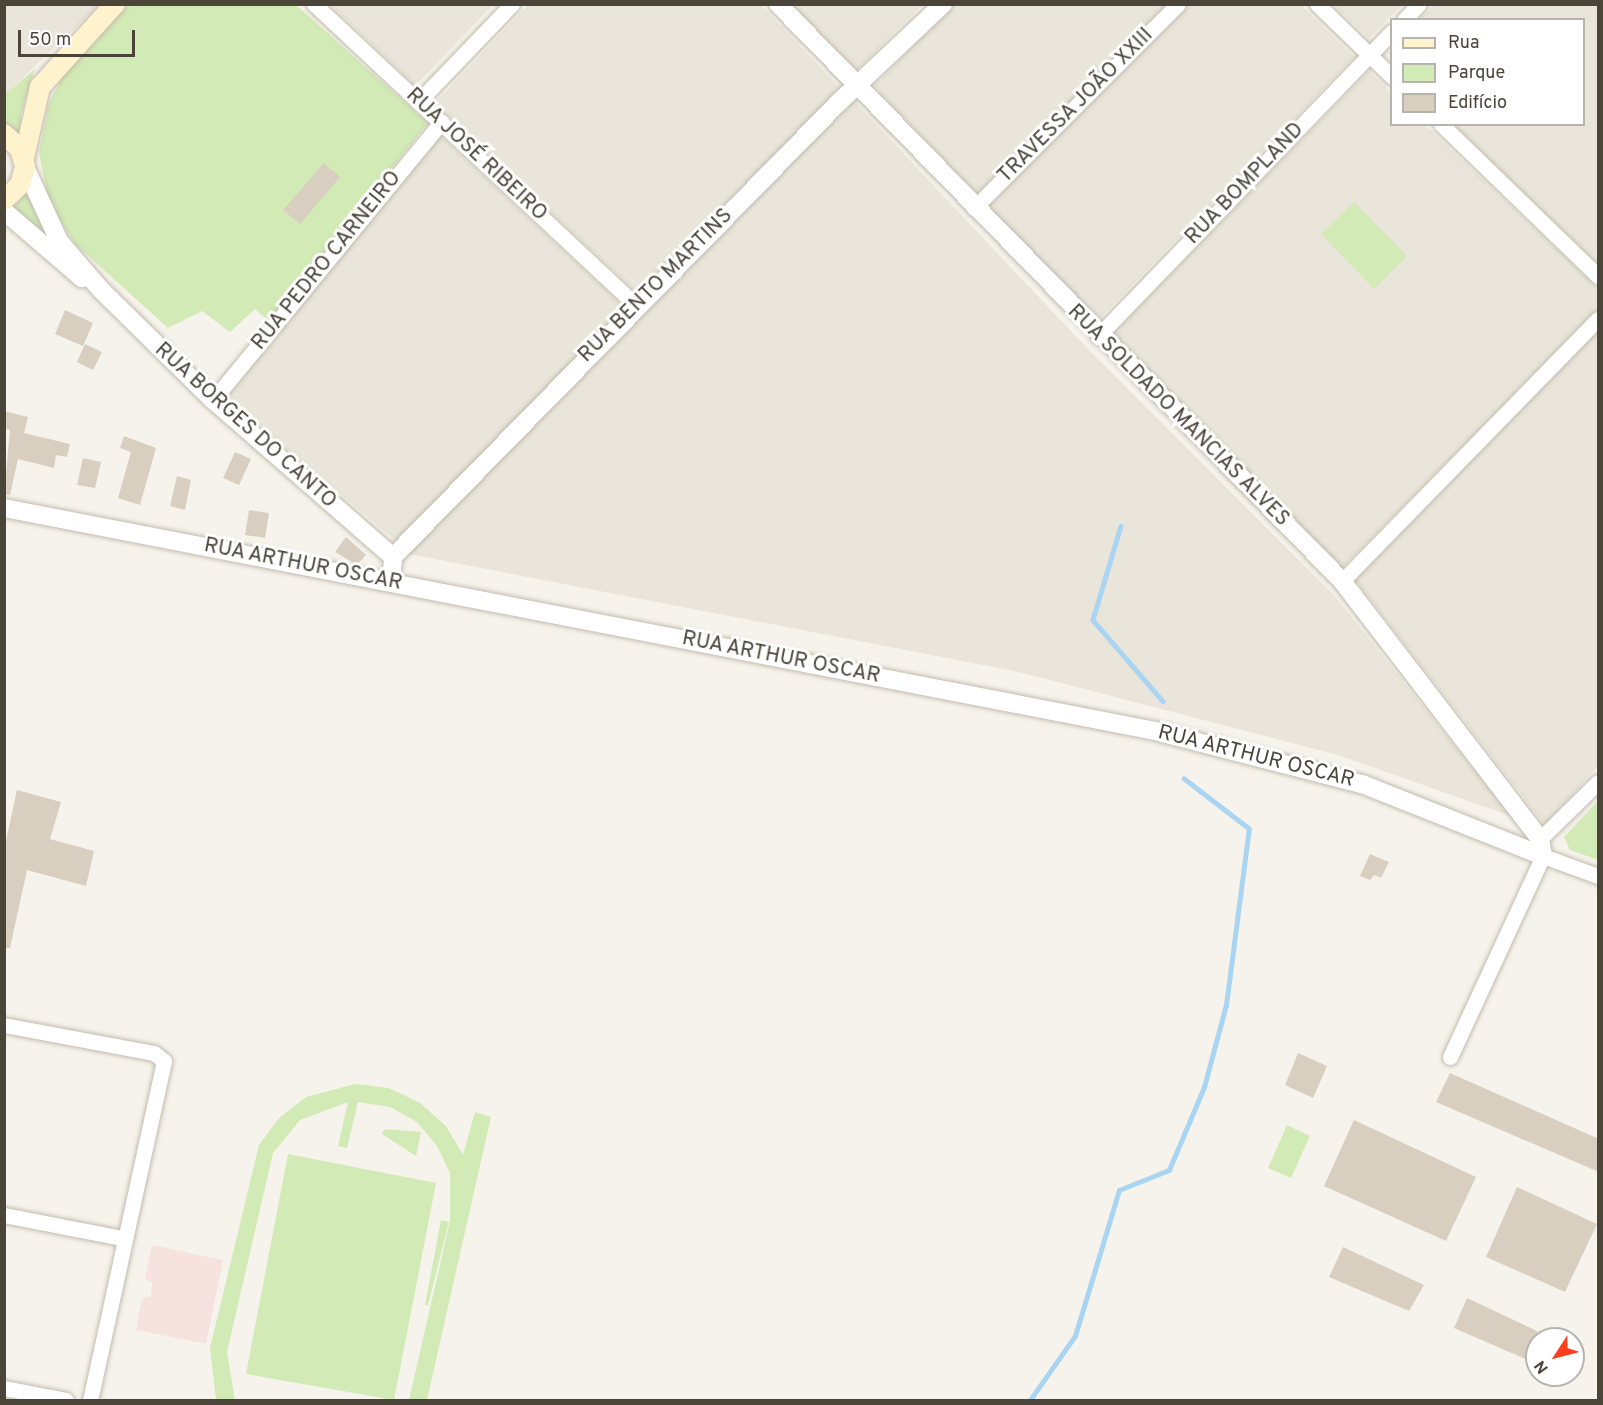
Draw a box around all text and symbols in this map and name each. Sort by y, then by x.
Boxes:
scale bar [21,18,138,56]
legend [1390,18,1585,126]
street label: TRAVESSA JOÃO XXIII [993,23,1159,189]
text: 50 m [29,29,71,52]
text: Rua [1448,32,1479,55]
text: Parque [1448,62,1505,85]
street label: RUA JOSÉ RIBEIRO [400,83,552,227]
text: Edifício [1448,92,1507,115]
street label: RUA BOMPLAND [1180,117,1310,251]
street label: RUA PEDRO CARNEIRO [247,166,407,356]
street label: RUA BENTO MARTINS [573,203,739,369]
street label: RUA SOLDADO MANCIAS ALVES [1061,299,1295,533]
street label: RUA BORGES DO CANTO [149,337,341,515]
street label: RUA ARTHUR OSCAR [201,533,405,597]
street label: RUA ARTHUR OSCAR [679,626,883,690]
street label: RUA ARTHUR OSCAR [1154,720,1358,794]
north arrow [1525,1327,1585,1387]
text: N [1531,1356,1554,1377]

